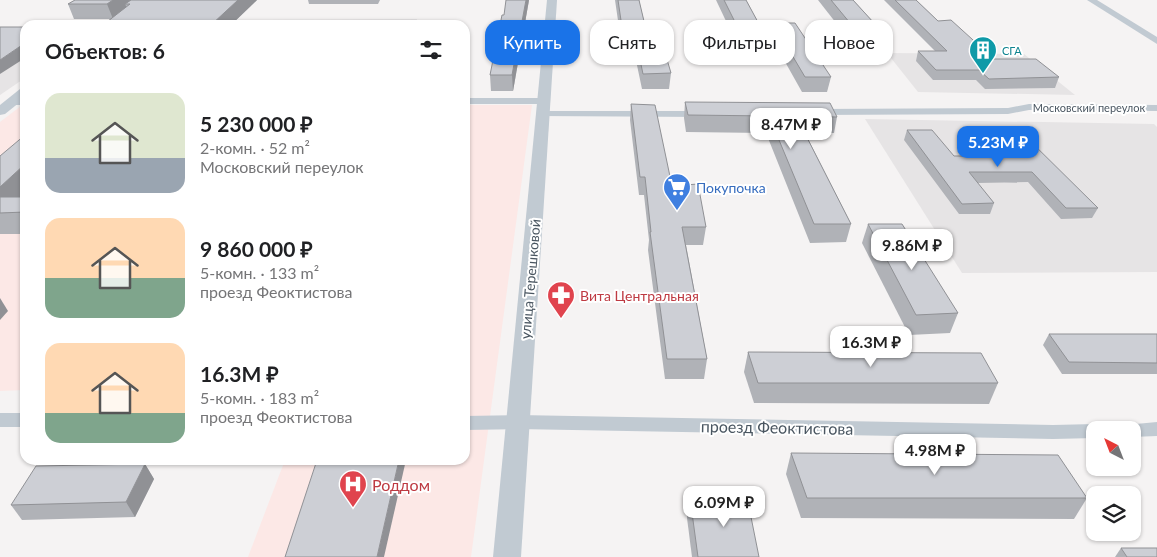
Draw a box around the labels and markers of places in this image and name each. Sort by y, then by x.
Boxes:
building icon: СГА [968,35,998,74]
place label: СГА [1002,44,1022,57]
pin: 8.47M ₽ [745,108,837,150]
pin: 5.23M ₽ [952,126,1044,168]
supermarket icon: Покупочка [662,172,692,211]
place label: Покупочка [696,179,766,196]
pin: 9.86M ₽ [866,228,958,271]
pharmacy icon: Вита Центральная [546,280,576,319]
place label: Вита Центральная [580,287,699,304]
pin: 16.3M ₽ [825,326,917,368]
pin: 4.98M ₽ [889,434,981,476]
hospital icon: Роддом [338,469,368,508]
place label: Роддом [372,475,430,494]
pin: 6.09M ₽ [678,486,770,528]

